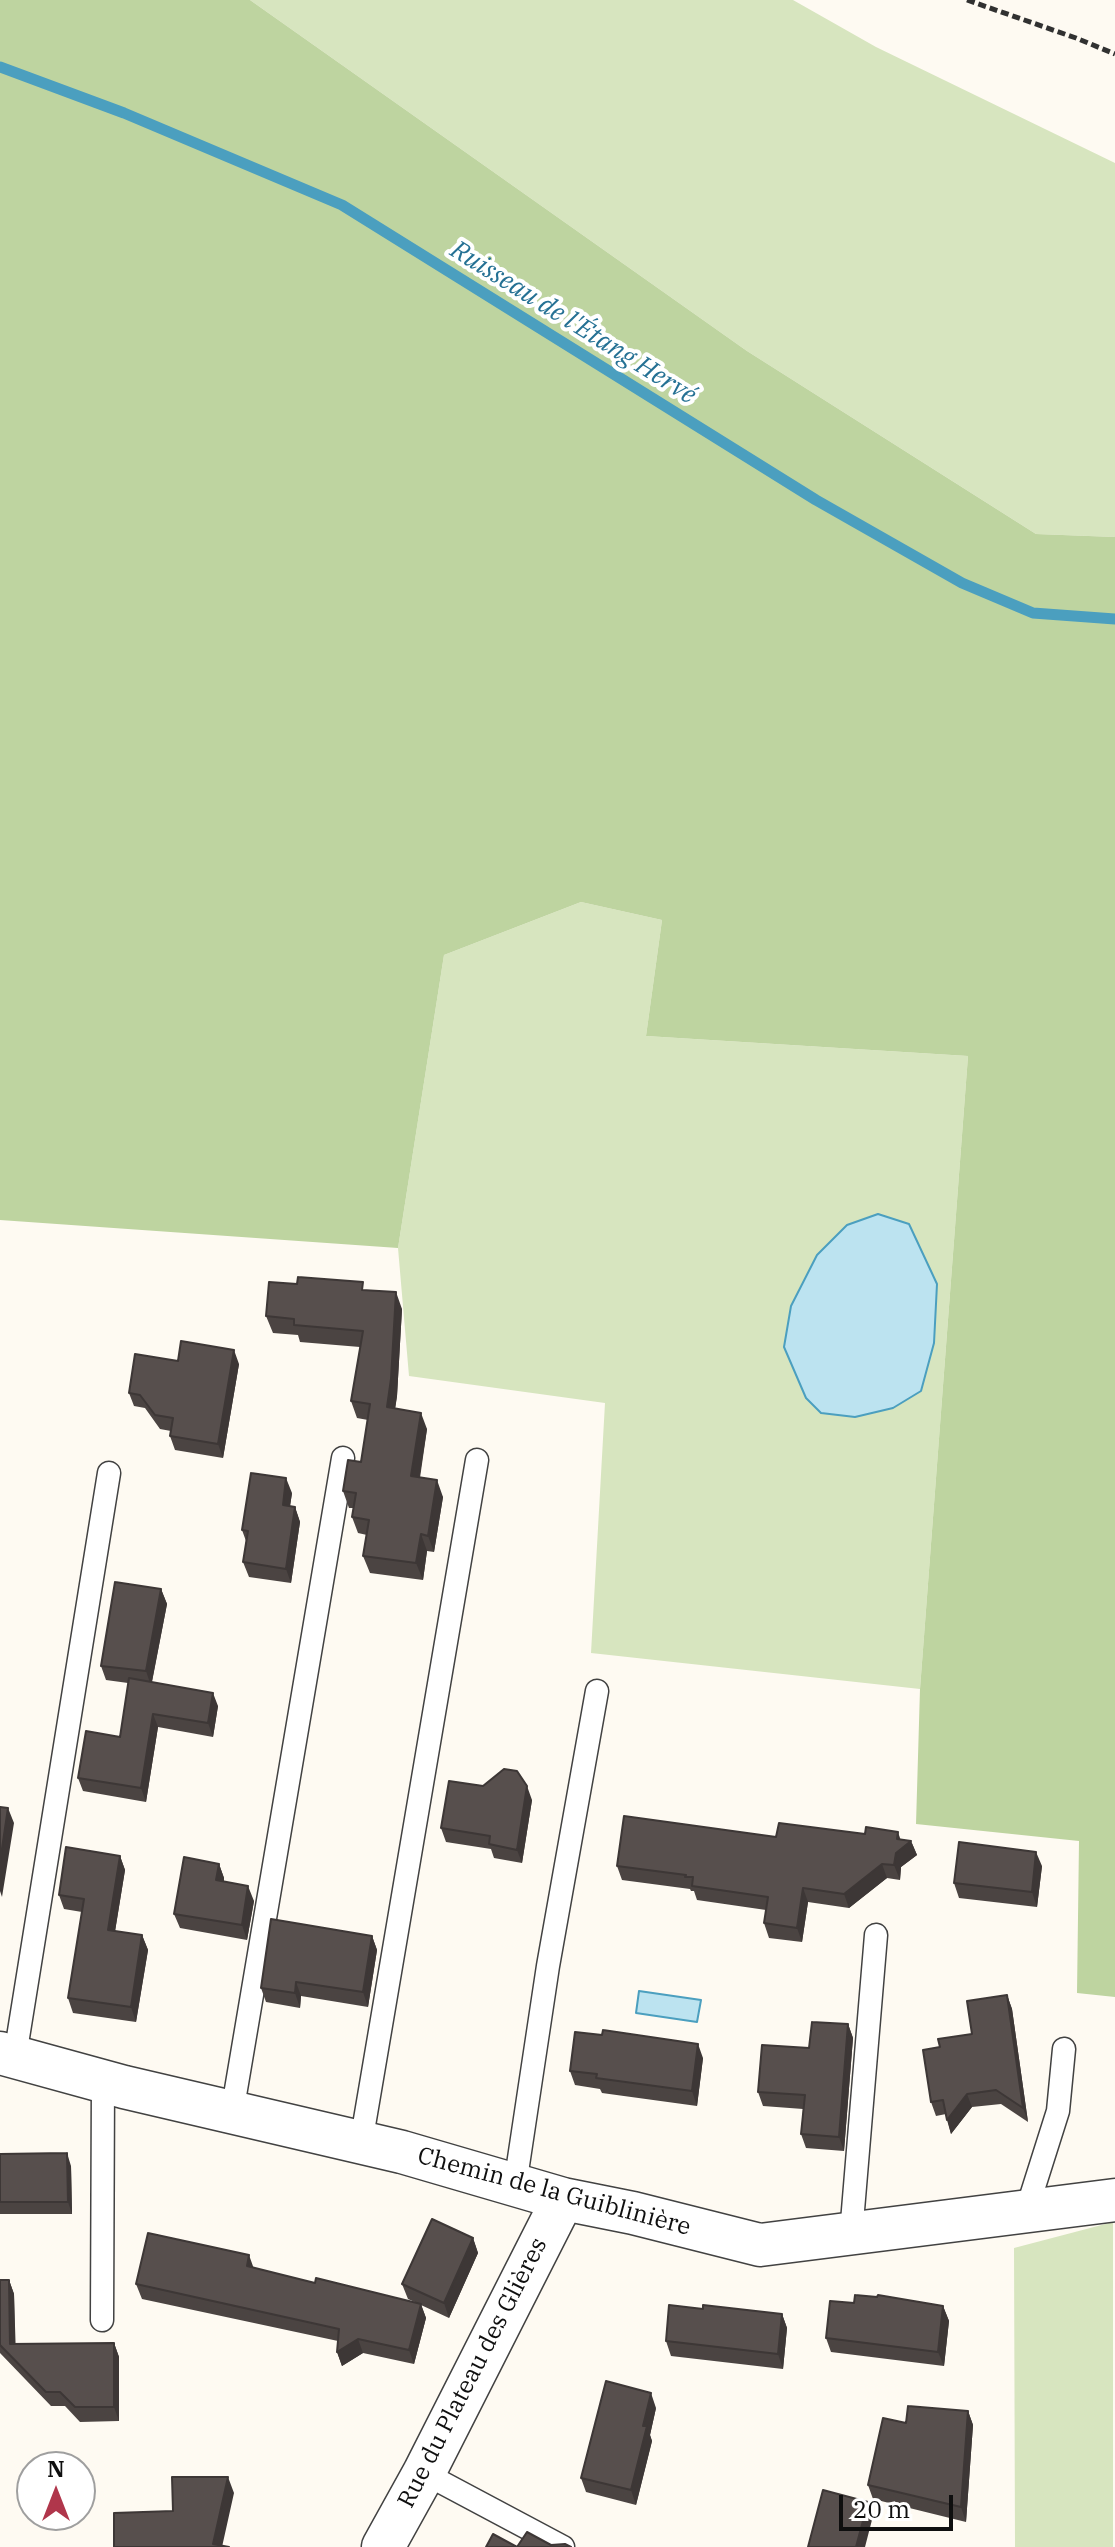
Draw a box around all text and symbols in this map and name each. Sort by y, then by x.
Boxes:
water label: Ruisseau de l'Étang Hervé [444,235,702,411]
street label: Chemin de la Guiblinière [414,2142,694,2242]
street label: Rue du Plateau des Glières [392,2233,554,2513]
north arrow [16,2451,96,2531]
text: N [47,2454,65,2483]
scale bar [843,2479,957,2529]
text: 20 m [853,2493,910,2525]

